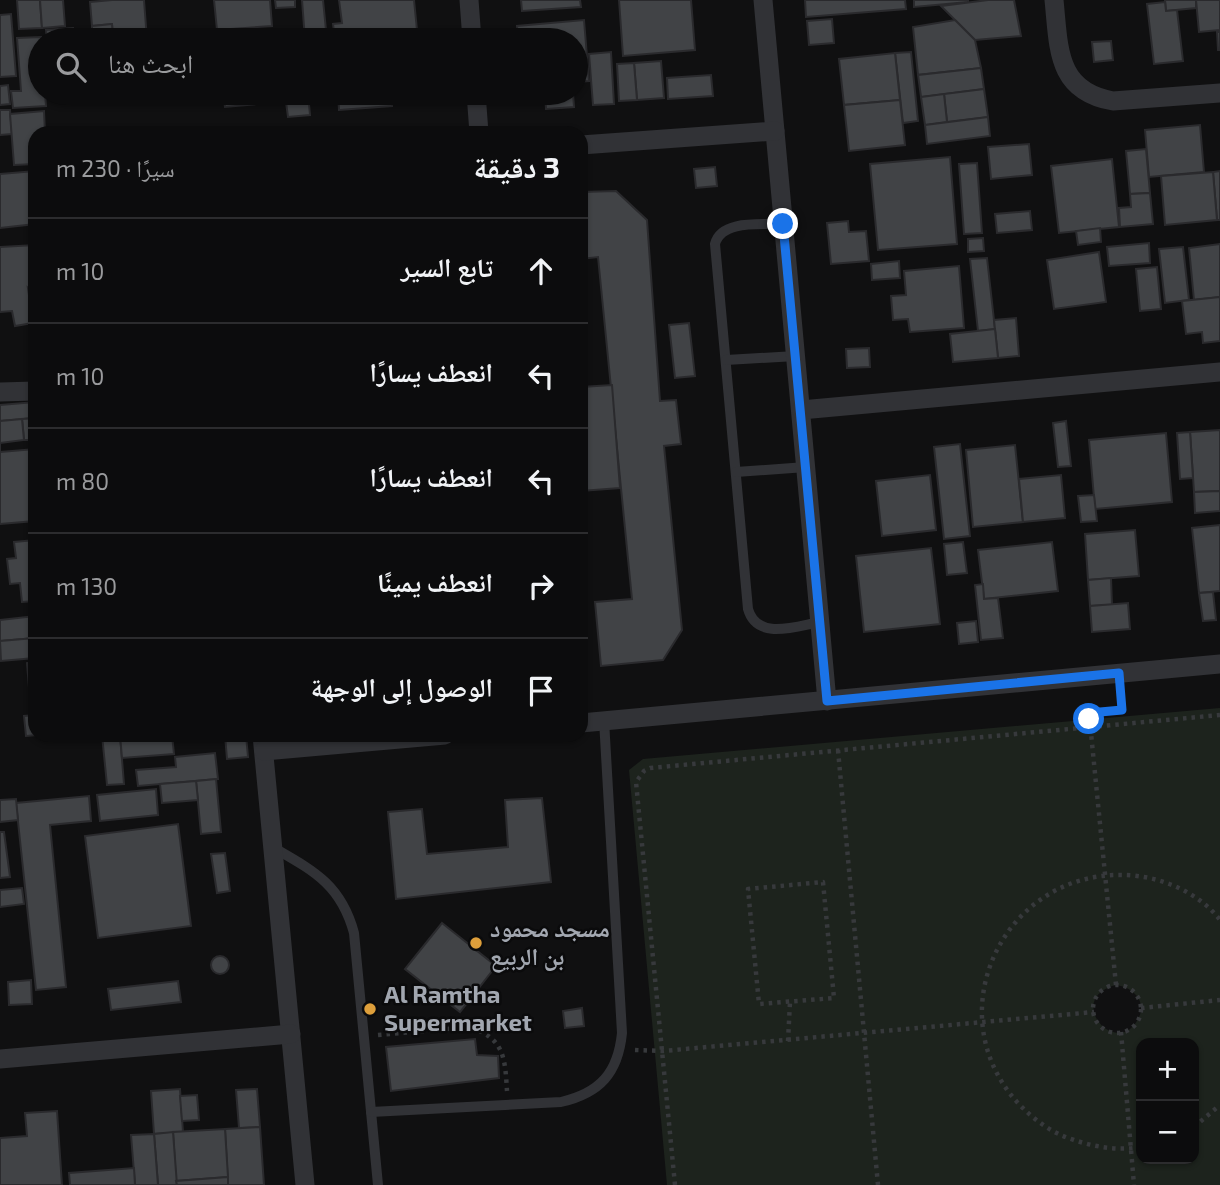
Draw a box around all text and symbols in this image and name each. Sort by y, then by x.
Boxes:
search box [28,28,588,105]
text: ابحث هنا [108,47,193,78]
icon: search [52,48,90,86]
text: 3 دقيقة [474,148,560,184]
text: سيرًا · 230 m [56,154,175,182]
route end [767,208,798,239]
text: تابع السير [401,251,493,282]
icon: ahead [522,252,560,290]
text: 10 m [56,257,104,285]
text: انعطف يسارًا [369,356,493,387]
icon: left [522,357,560,395]
text: 10 m [56,362,104,390]
text: انعطف يسارًا [369,461,493,492]
icon: left [522,462,560,500]
text: 80 m [56,467,109,495]
text: انعطف يمينًا [377,566,493,597]
icon: right [522,567,560,605]
text: 130 m [56,572,117,600]
text: الوصول إلى الوجهة [311,671,493,702]
icon: arrive [522,672,560,710]
route start [1073,703,1104,734]
place label: مسجد محمود بن الربيع [490,913,610,973]
marker: مسجد محمود بن الربيع [468,935,484,951]
place label: Al Ramtha Supermarket [384,979,532,1036]
marker: Al Ramtha Supermarket [362,1001,378,1017]
map controls [1136,1038,1199,1164]
button: + [1136,1038,1199,1101]
button: − [1136,1101,1199,1164]

